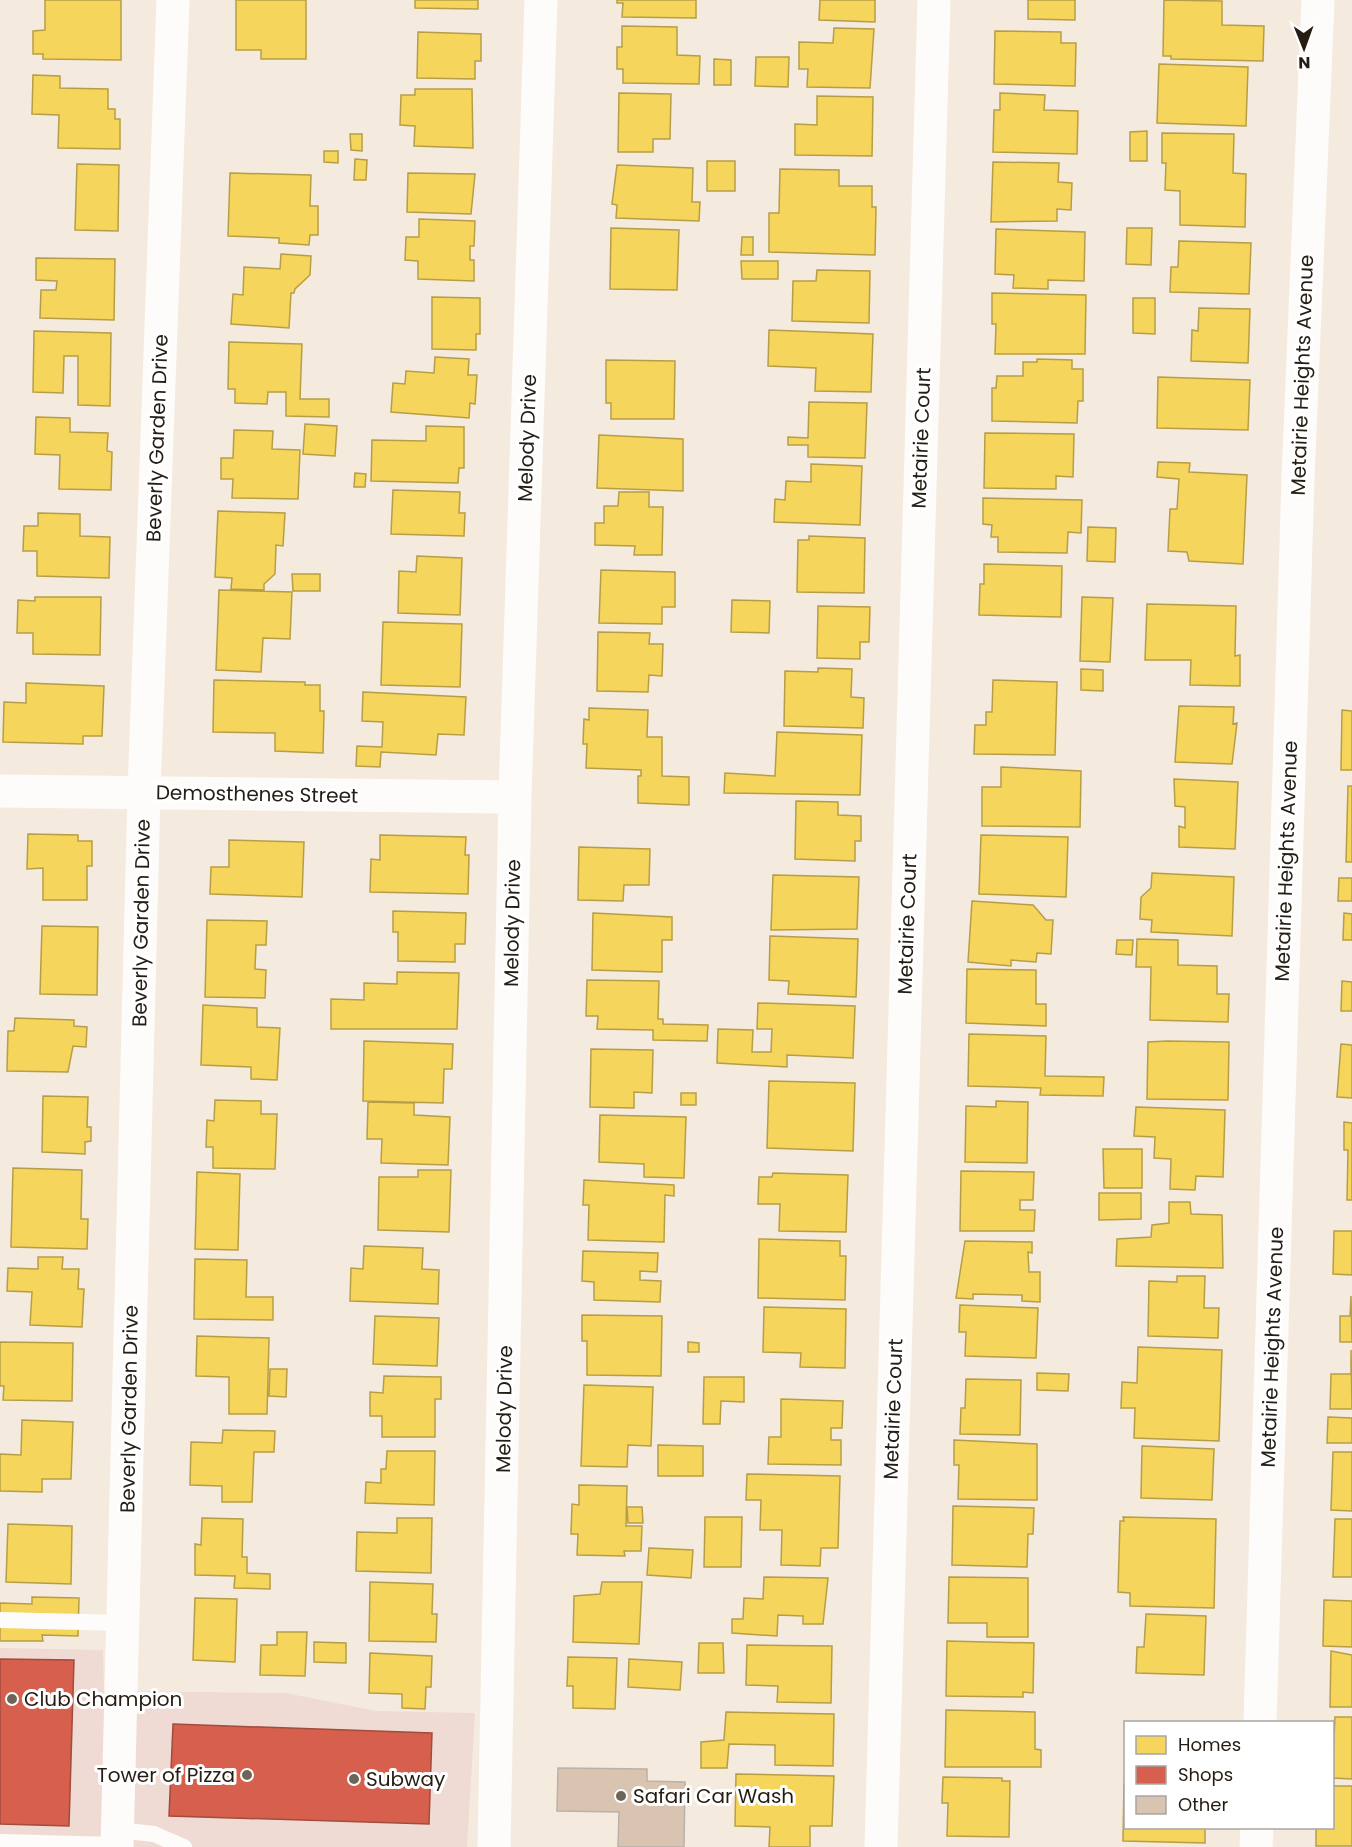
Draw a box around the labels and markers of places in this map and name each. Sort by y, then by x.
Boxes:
place label: Club Champion [24,1685,182,1713]
marker: Club Champion [5,1692,19,1706]
place label: Tower of Pizza [97,1761,235,1789]
place label: Subway [366,1765,445,1793]
marker: Tower of Pizza [240,1768,254,1782]
marker: Subway [347,1772,361,1786]
place label: Safari Car Wash [633,1782,794,1810]
marker: Safari Car Wash [614,1789,628,1803]

